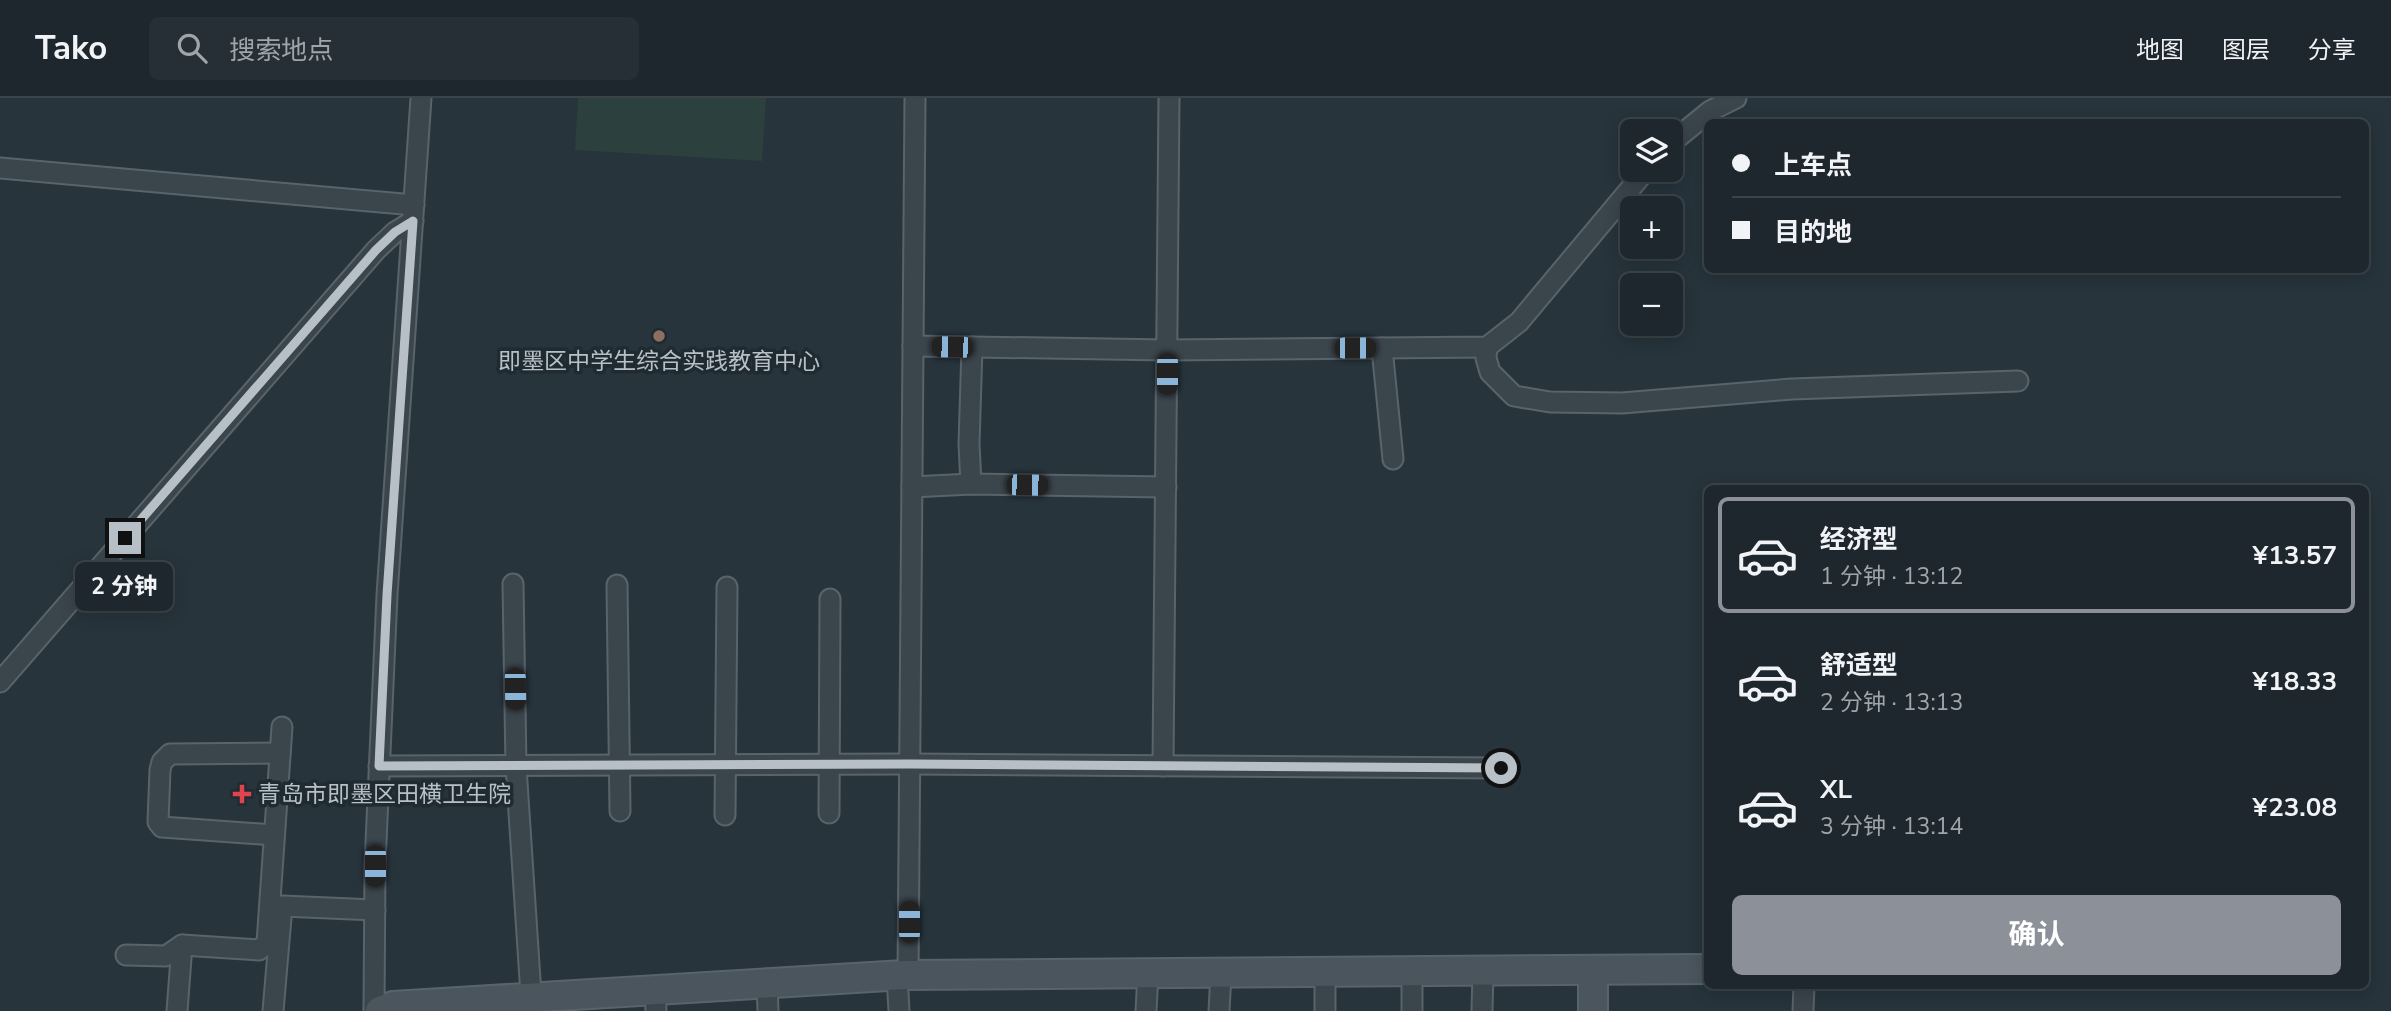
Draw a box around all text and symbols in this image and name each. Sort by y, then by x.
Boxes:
search box [149,17,639,80]
text: Tako [35,26,107,71]
icon: search [173,29,211,67]
text: 搜索地点 [229,33,333,68]
text: 地图 [2136,34,2184,66]
text: 图层 [2222,34,2270,66]
text: 分享 [2308,34,2356,66]
map controls [1620,119,1683,336]
button: layers [1620,119,1683,182]
text: 上车点 [1774,148,1852,183]
button: + [1620,196,1683,259]
text: 目的地 [1774,215,1852,250]
button: − [1620,273,1683,336]
marker: 即墨区中学生综合实践教育中心 [651,328,667,344]
car [931,336,974,358]
car [1335,338,1377,359]
place label: 即墨区中学生综合实践教育中心 [498,346,820,377]
car [1157,353,1178,395]
car [1006,474,1049,496]
route end [109,522,141,554]
text: 经济型 [1820,522,1898,557]
icon: car [1736,524,1799,587]
text: ¥13.57 [2253,538,2337,573]
text: 1 分钟 · 13:12 [1820,561,1963,592]
callout: 2 分钟 [76,562,174,612]
text: 2 分钟 [91,571,157,602]
text: 舒适型 [1820,648,1898,683]
icon: car [1736,650,1799,713]
text: ¥18.33 [2253,664,2337,699]
car [505,668,526,710]
text: 2 分钟 · 13:13 [1820,687,1963,718]
route start [1485,752,1517,784]
text: XL [1820,772,1852,807]
icon: car [1736,776,1799,839]
place label: 青岛市即墨区田横卫生院 [258,779,511,810]
marker: 青岛市即墨区田横卫生院 [232,784,252,804]
text: ¥23.08 [2253,790,2337,825]
text: 3 分钟 · 13:14 [1820,811,1963,842]
car [365,845,386,887]
button: 确认 [1732,895,2341,975]
car [899,901,920,943]

